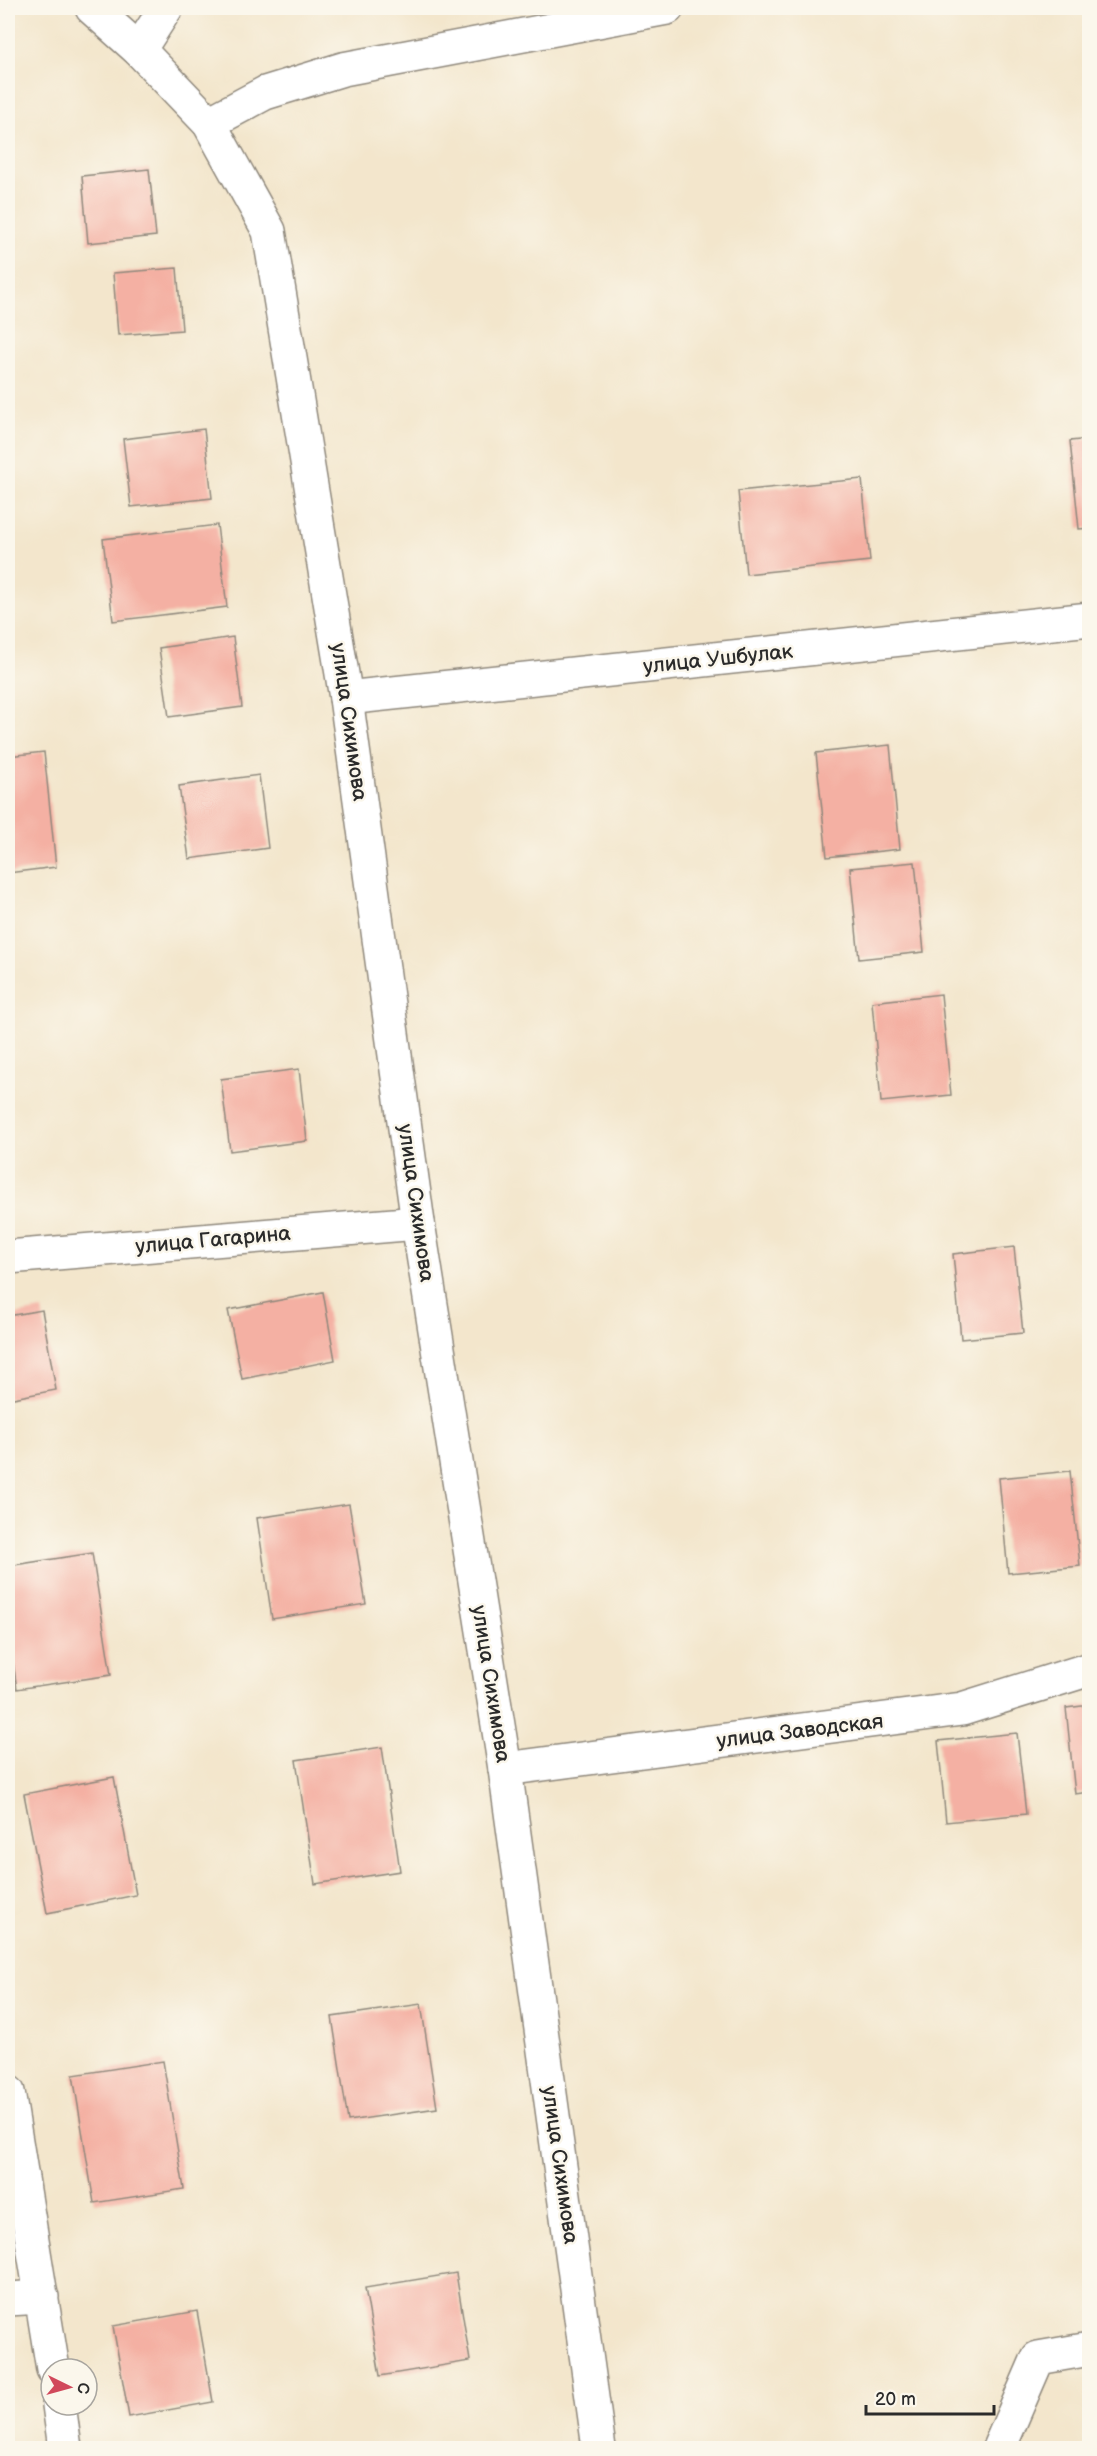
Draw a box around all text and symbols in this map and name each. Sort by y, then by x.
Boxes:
street label: улица Ушбулак [642,639,794,679]
street label: улица Сихимова [326,641,373,803]
street label: улица Сихимова [393,1122,440,1284]
street label: улица Гагарина [134,1221,292,1259]
street label: улица Сихимова [466,1603,516,1765]
street label: улица Заводская [715,1708,885,1754]
street label: улица Сихимова [537,2084,584,2246]
north arrow [39,2357,99,2417]
scale bar [866,2378,994,2416]
text: С [72,2382,92,2395]
text: 20 m [875,2389,916,2410]

